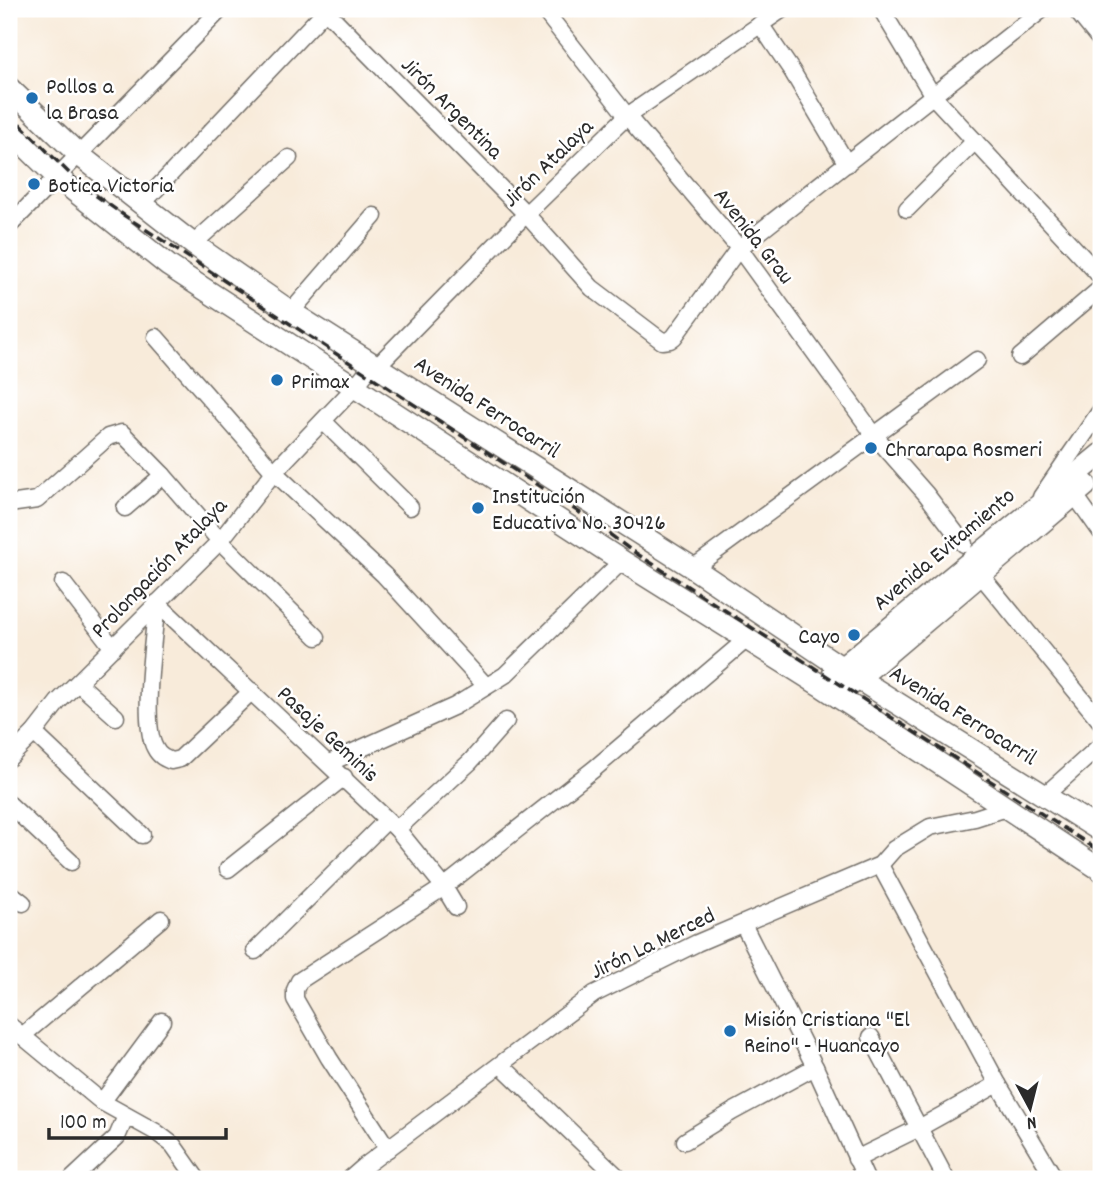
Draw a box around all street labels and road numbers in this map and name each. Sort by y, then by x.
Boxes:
street label: Jirón Argentina [392,51,510,169]
street label: Jirón Atalaya [496,112,603,216]
street label: Avenida Grau [704,182,801,293]
street label: Avenida Ferrocarril [406,349,566,469]
street label: Avenida Evitamiento [867,481,1024,620]
street label: Prolongación Atalaya [85,491,237,647]
street label: Avenida Ferrocarril [882,658,1043,776]
street label: Pasaje Geminis [268,679,385,792]
street label: Jirón La Merced [586,901,721,990]

